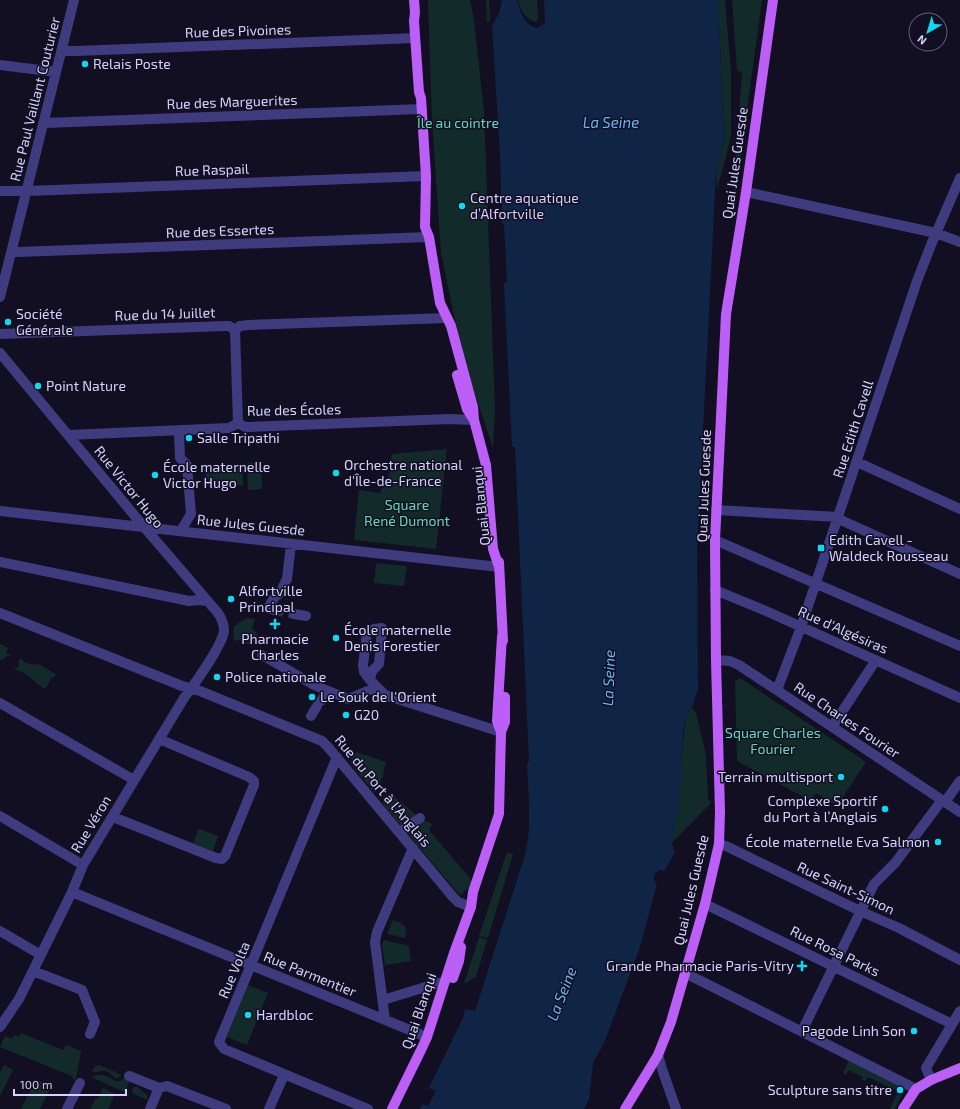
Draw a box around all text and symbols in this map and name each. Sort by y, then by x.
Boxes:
north arrow [908,12,948,52]
street label: Rue Paul Vaillant Couturier [6,14,63,183]
street label: Rue des Pivoines [185,20,291,41]
text: N [914,33,929,48]
place label: Relais Poste [93,55,171,72]
marker: Relais Poste [80,59,90,69]
street label: Rue des Marguerites [166,91,298,112]
street label: Quai Jules Guesde [718,106,751,220]
water label: La Seine [583,113,639,131]
park label: Île au cointre [416,114,499,131]
street label: Rue Raspail [175,160,250,179]
place label: Centre aquatique d’Alfortville [470,189,579,222]
marker: Centre aquatique d’Alfortville [457,201,467,211]
street label: Rue des Essertes [166,220,274,241]
street label: Rue du 14 Juillet [114,303,216,324]
place label: Société Générale [16,305,73,338]
marker: Société Générale [3,317,13,327]
place label: Point Nature [46,377,126,394]
street label: Rue Edith Cavell [829,377,877,480]
marker: Point Nature [33,381,43,391]
street label: Rue des Écoles [247,400,341,419]
place label: Salle Tripathi [197,429,280,446]
street label: Quai Jules Guesde [693,429,714,543]
marker: Salle Tripathi [184,433,194,443]
street label: Rue Victor Hugo [91,442,168,531]
place label: Orchestre national d'Île-de-France [344,456,463,489]
place label: École maternelle Victor Hugo [163,458,270,491]
street label: Quai Blanqui [468,466,493,547]
marker: Orchestre national d'Île-de-France [331,468,341,478]
marker: École maternelle Victor Hugo [150,470,160,480]
park label: Square René Dumont [364,496,450,529]
street label: Rue Jules Guesde [196,510,306,539]
place label: Edith Cavell - Waldeck Rousseau [829,531,948,564]
marker: Edith Cavell - Waldeck Rousseau [816,543,826,553]
place label: Alfortville Principal [239,582,303,615]
marker: Alfortville Principal [226,594,236,604]
street label: Rue d'Algésiras [796,602,891,657]
marker: Pharmacie Charles [270,619,280,629]
place label: École maternelle Denis Forestier [344,621,451,654]
place label: Pharmacie Charles [241,630,309,663]
marker: École maternelle Denis Forestier [331,633,341,643]
water label: La Seine [598,649,618,706]
place label: Police nationale [225,668,326,685]
marker: Police nationale [212,672,222,682]
street label: Rue Charles Fourier [791,678,904,762]
place label: Le Souk de l'Orient [320,688,437,705]
marker: Le Souk de l'Orient [307,692,317,702]
place label: G20 [354,706,379,723]
marker: G20 [341,710,351,720]
park label: Square Charles Fourier [725,724,821,757]
street label: Rue du Port à l'Anglais [332,731,435,850]
place label: Terrain multisport [718,768,833,785]
marker: Terrain multisport [836,772,846,782]
street label: Rue Véron [67,792,114,856]
place label: Complexe Sportif du Port à l’Anglais [764,792,878,825]
marker: Complexe Sportif du Port à l’Anglais [880,804,890,814]
street label: Quai Jules Guesde [670,833,711,947]
place label: École maternelle Eva Salmon [746,833,930,850]
marker: École maternelle Eva Salmon [933,837,943,847]
street label: Rue Saint-Simon [795,858,898,918]
street label: Rue Rosa Parks [788,922,883,980]
street label: Rue Volta [214,939,253,1001]
street label: Rue Parmentier [261,947,359,1000]
place label: Grande Pharmacie Paris-Vitry [606,957,795,974]
marker: Grande Pharmacie Paris-Vitry [797,961,807,971]
water label: La Seine [543,964,580,1023]
street label: Quai Blanqui [398,970,440,1051]
place label: Hardbloc [256,1006,314,1023]
marker: Hardbloc [243,1010,253,1020]
place label: Pagode Linh Son [802,1022,906,1039]
marker: Pagode Linh Son [909,1026,919,1036]
scale bar [14,1071,126,1097]
text: 100 m [20,1077,52,1091]
place label: Sculpture sans titre [768,1081,892,1098]
marker: Sculpture sans titre [895,1085,905,1095]

